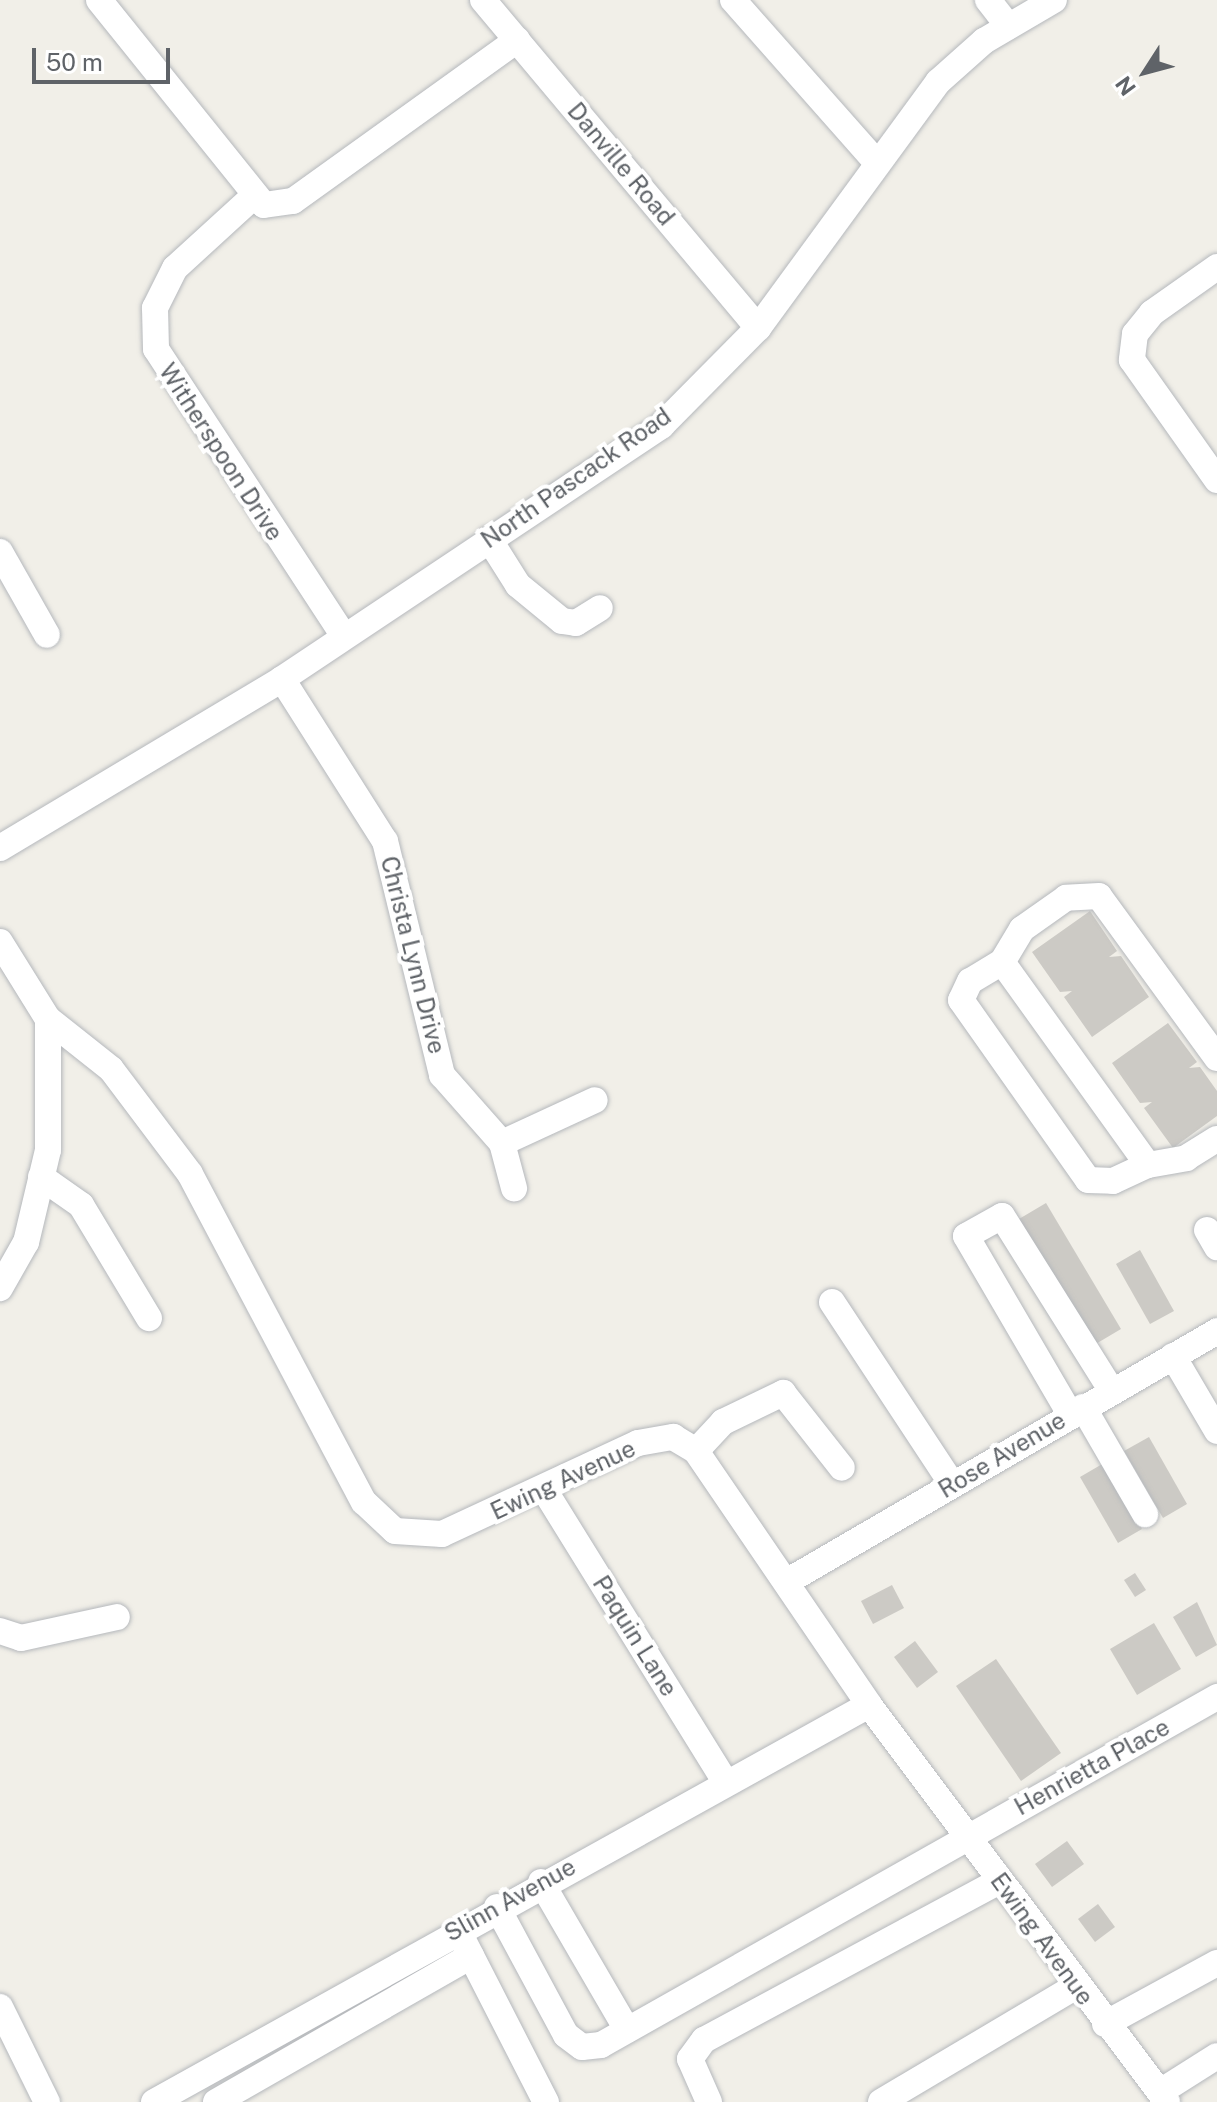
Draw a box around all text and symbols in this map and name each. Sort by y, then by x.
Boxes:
scale bar [36,32,174,82]
north arrow [1105,32,1185,112]
text: 50 m [46,48,103,76]
text: N [1110,72,1141,101]
street label: Danville Road [561,97,681,231]
street label: Witherspoon Drive [153,358,289,546]
street label: North Pascack Road [476,402,676,554]
street label: Christa Lynn Drive [375,853,451,1057]
street label: Rose Avenue [933,1406,1071,1504]
street label: Ewing Avenue [486,1434,640,1526]
street label: Paquin Lane [587,1570,683,1702]
street label: Henrietta Place [1009,1713,1175,1821]
street label: Slinn Avenue [439,1852,581,1948]
street label: Ewing Avenue [984,1867,1100,2011]

